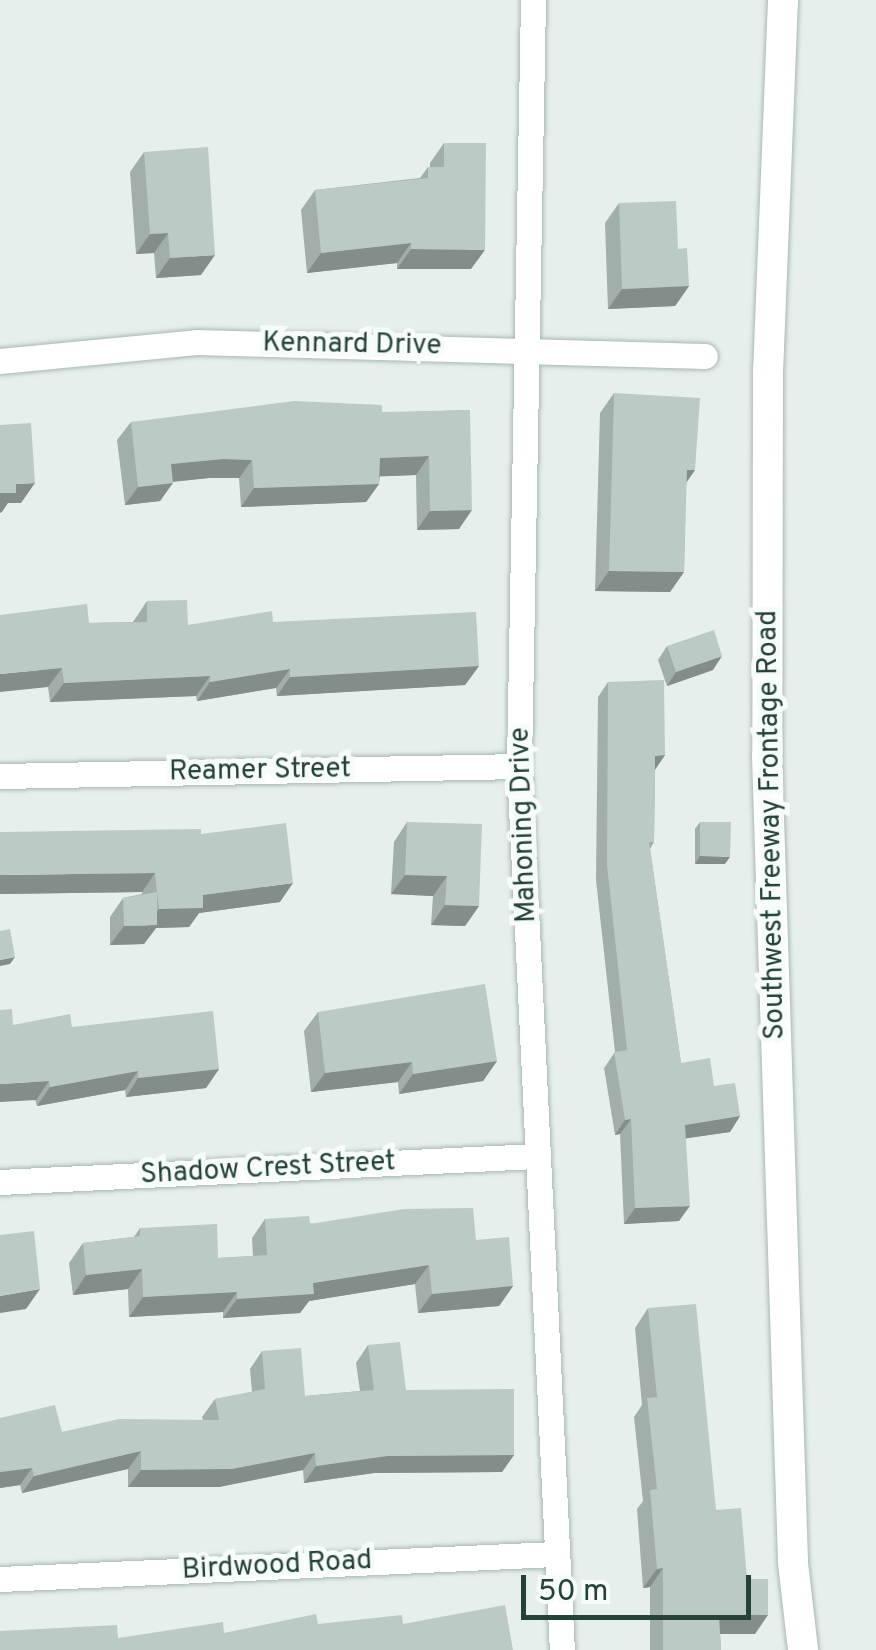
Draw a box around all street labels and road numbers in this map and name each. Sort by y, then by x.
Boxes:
street label: Kennard Drive [262,327,442,363]
street label: Southwest Freeway Frontage Road [751,610,793,1040]
street label: Mahoning Drive [504,727,544,923]
street label: Reamer Street [169,753,351,789]
street label: Shadow Crest Street [139,1146,397,1192]
street label: Birdwood Road [181,1544,373,1588]

